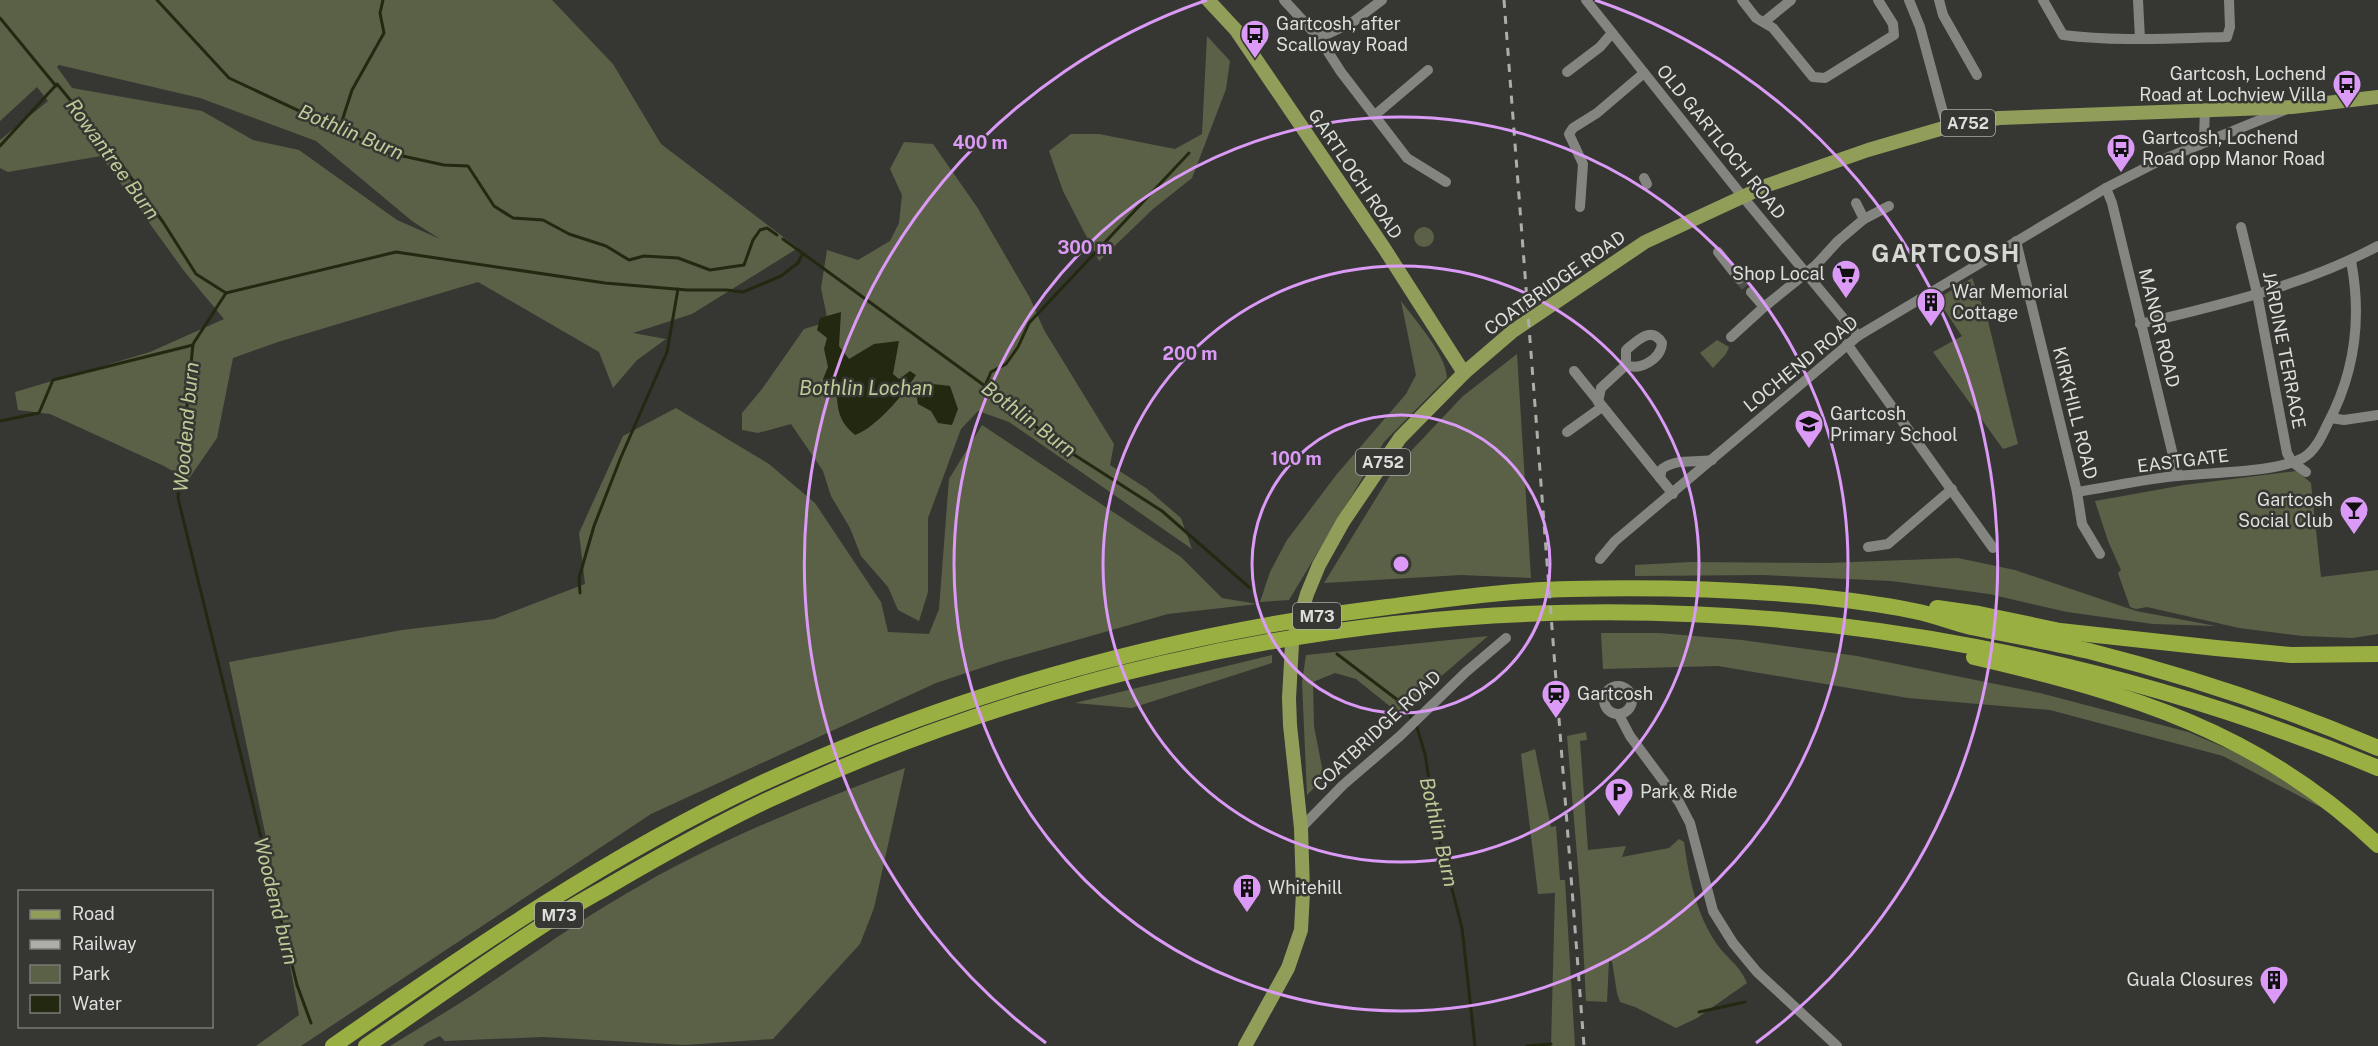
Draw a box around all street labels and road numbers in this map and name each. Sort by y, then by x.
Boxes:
street label: OLD GARTLOCH ROAD [1653,60,1790,223]
street label: GARTLOCH ROAD [1304,105,1407,243]
road number: A752 [1941,110,1995,136]
street label: COATBRIDGE ROAD [1480,226,1629,339]
street label: MANOR ROAD [2135,266,2184,390]
street label: JARDINE TERRACE [2259,269,2310,430]
street label: LOCHEND ROAD [1739,311,1862,416]
street label: KIRKHILL ROAD [2049,344,2102,481]
street label: EASTGATE [2136,444,2230,477]
road number: A752 [1356,449,1410,475]
road number: M73 [1293,603,1341,629]
street label: COATBRIDGE ROAD [1308,666,1445,795]
road number: M73 [535,902,583,928]

